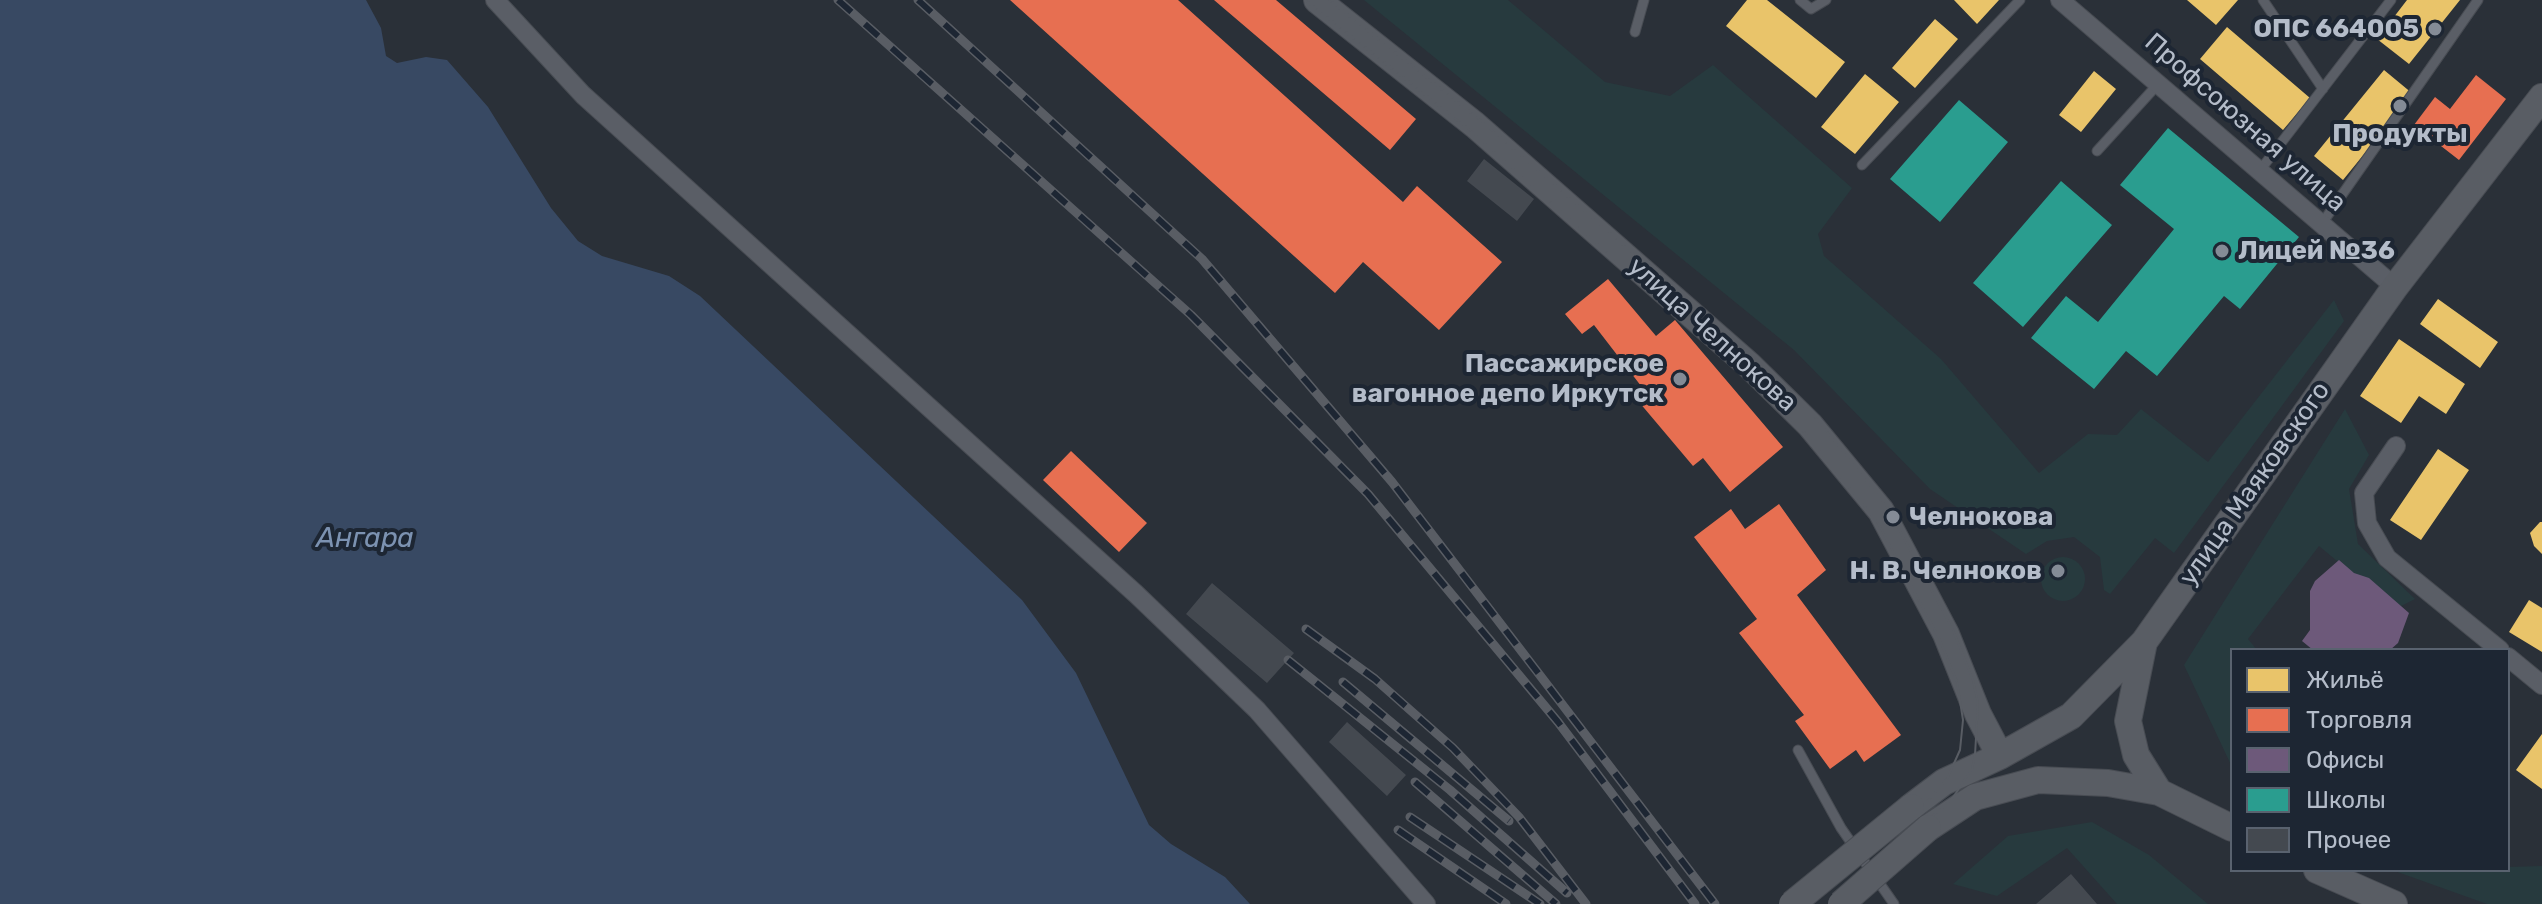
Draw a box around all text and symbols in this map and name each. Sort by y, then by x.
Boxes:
place label: ОПС 664005 [2254,13,2419,45]
marker: ОПС 664005 [2426,20,2444,38]
street label: Профсоюзная улица [2138,27,2352,219]
marker: Продукты [2391,97,2409,115]
place label: Продукты [2332,118,2468,150]
place label: Лицей №36 [2238,235,2395,267]
marker: Лицей №36 [2213,242,2231,260]
street label: улица Челнокова [1621,251,1803,419]
place label: Пассажирское вагонное депо Иркутск [1352,348,1664,410]
marker: Пассажирское вагонное депо Иркутск [1671,370,1689,388]
street label: улица Маяковского [2173,376,2337,592]
place label: Челнокова [1909,501,2053,533]
marker: Челнокова [1884,508,1902,526]
water label: Ангара [316,522,414,556]
place label: Н. В. Челноков [1850,555,2042,587]
marker: Н. В. Челноков [2049,562,2067,580]
legend [2230,648,2510,872]
text: Жильё [2306,666,2384,694]
text: Торговля [2306,706,2412,734]
text: Офисы [2306,746,2384,774]
text: Школы [2306,786,2386,814]
text: Прочее [2306,826,2391,854]

